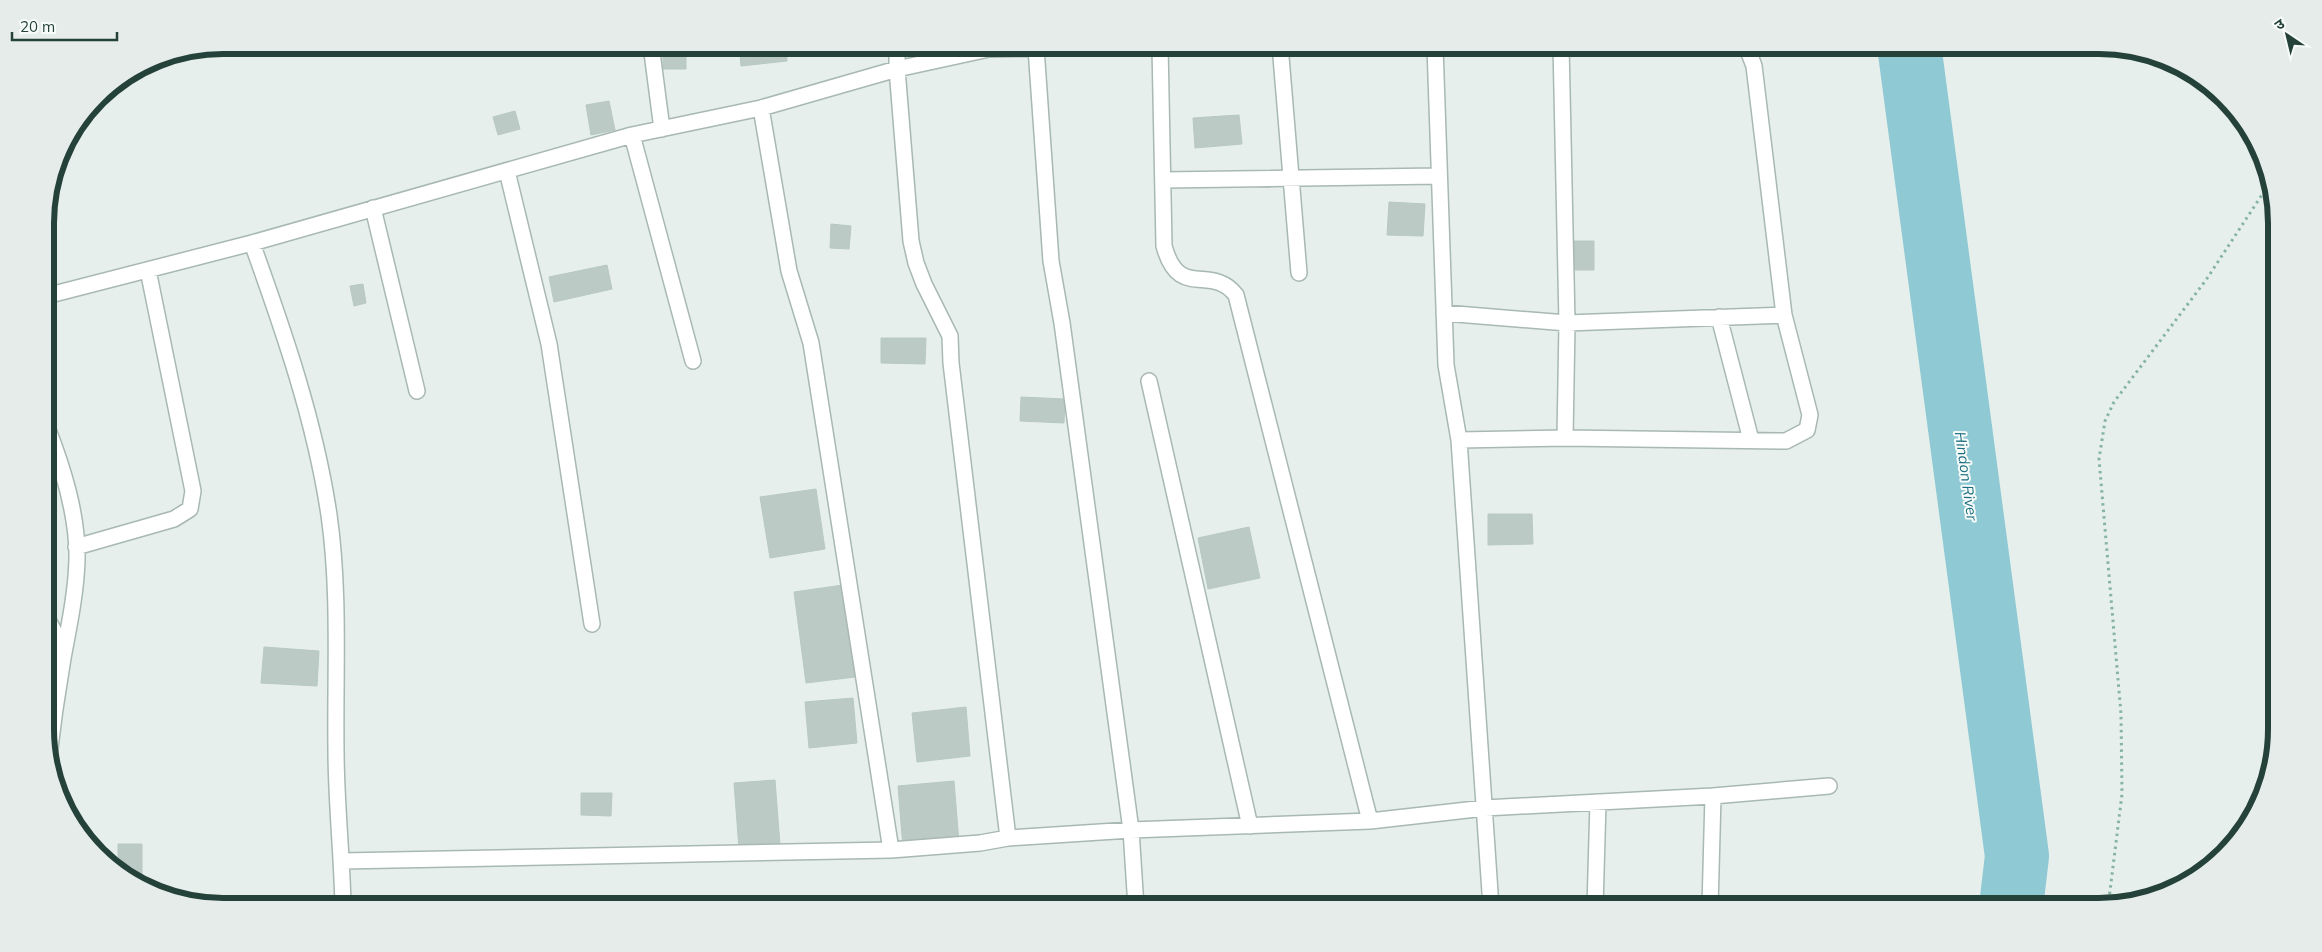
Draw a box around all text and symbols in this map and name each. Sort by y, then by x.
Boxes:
scale bar [12,10,118,42]
north arrow [2262,10,2312,60]
text: उ [2271,14,2289,34]
text: 20 m [20,17,55,36]
water label: Hindon River [1951,430,1982,522]

